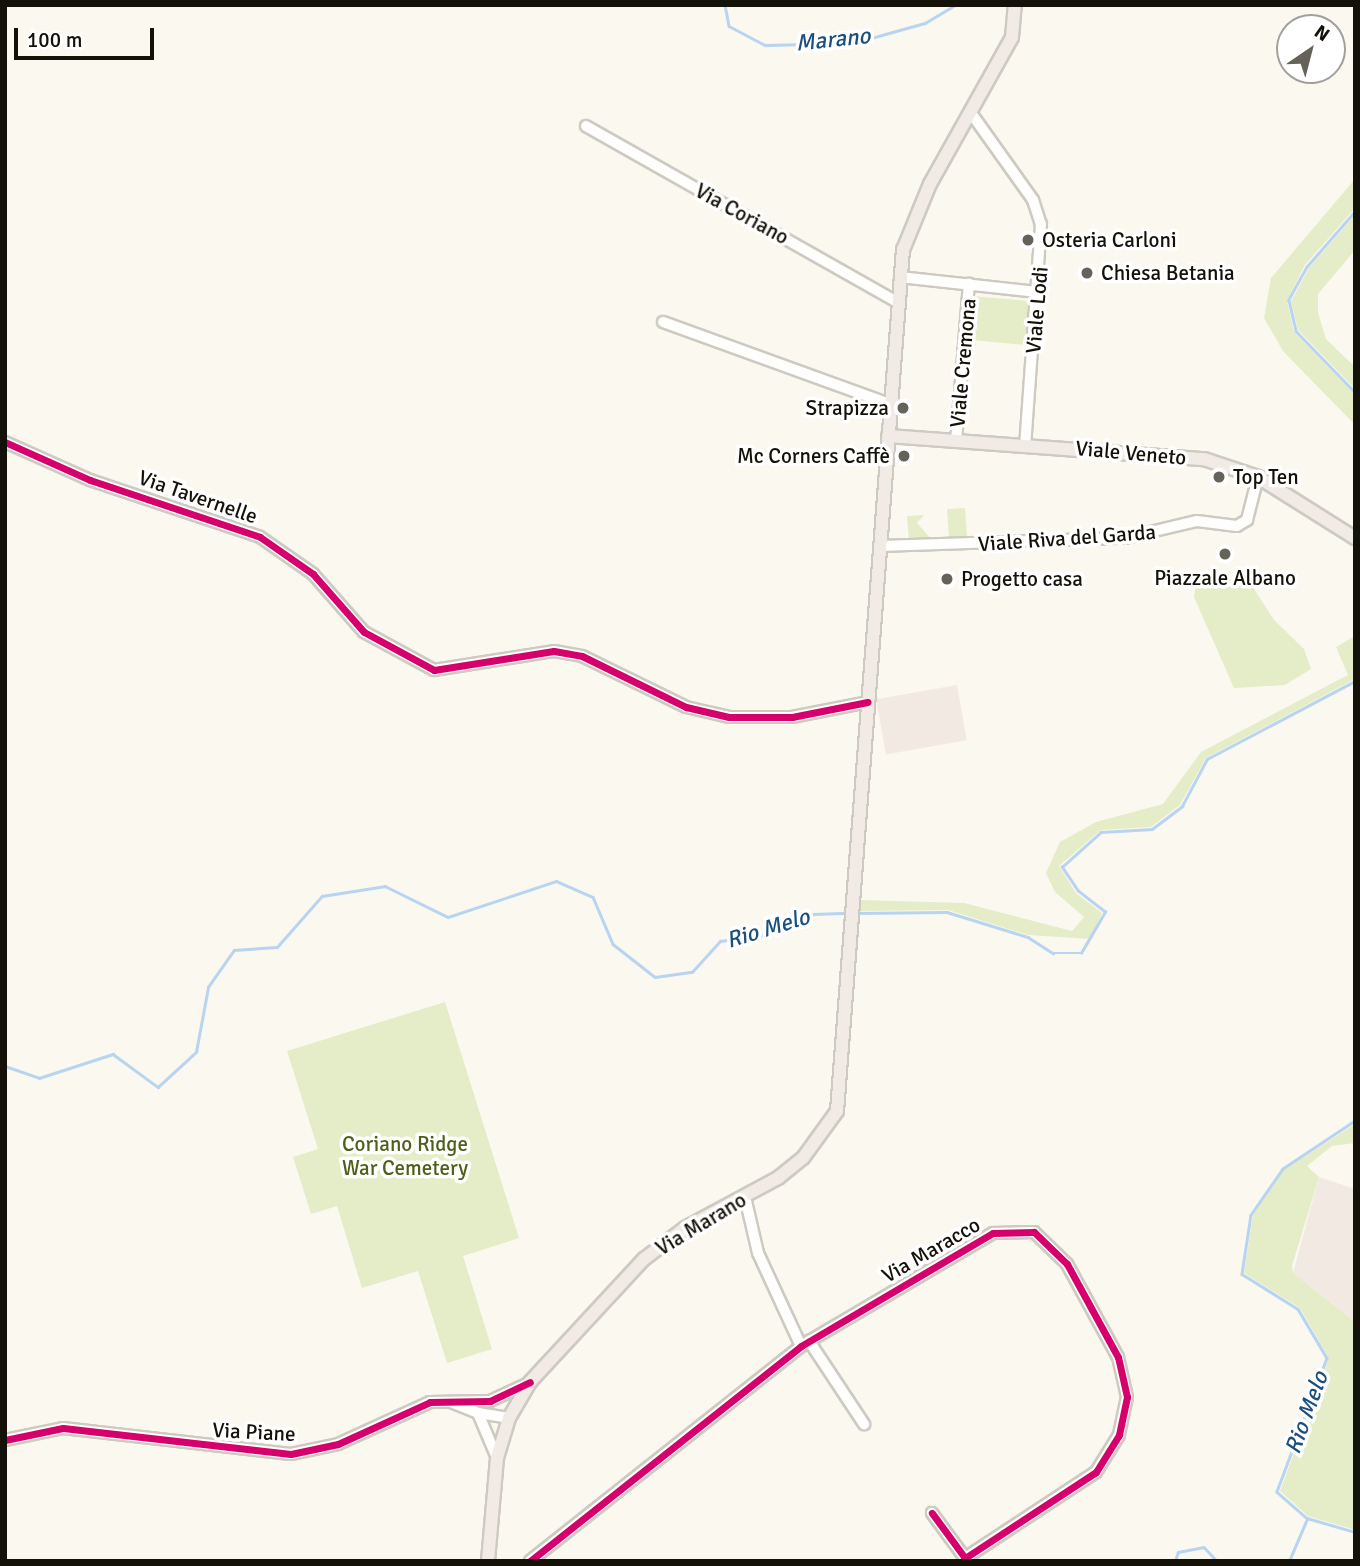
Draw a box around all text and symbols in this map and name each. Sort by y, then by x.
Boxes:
scale bar [18,14,158,58]
north arrow [1276,14,1346,84]
text: N [1310,20,1334,47]
water label: Marano [794,22,872,58]
text: 100 m [27,27,82,53]
street label: Via Coriano [691,178,793,250]
place label: Osteria Carloni [1042,227,1177,253]
marker: Osteria Carloni [1020,232,1036,248]
place label: Chiesa Betania [1101,260,1235,286]
street label: Viale Lodi [1021,265,1053,355]
marker: Chiesa Betania [1079,265,1095,281]
street label: Viale Cremona [945,297,981,429]
place label: Strapizza [806,395,889,421]
marker: Strapizza [895,400,911,416]
street label: Viale Veneto [1075,436,1187,470]
place label: Mc Corners Caffè [737,443,890,469]
marker: Mc Corners Caffè [896,448,912,464]
place label: Top Ten [1233,464,1299,490]
street label: Via Tavernelle [135,465,261,529]
marker: Top Ten [1211,469,1227,485]
street label: Viale Riva del Garda [977,519,1157,557]
marker: Piazzale Albano [1217,546,1233,562]
place label: Piazzale Albano [1154,565,1296,591]
place label: Progetto casa [961,566,1083,592]
marker: Progetto casa [939,571,955,587]
water label: Rio Melo [723,903,813,955]
park label: Coriano Ridge War Cemetery [342,1131,468,1181]
street label: Via Marano [651,1187,751,1261]
street label: Via Maracco [877,1212,985,1288]
water label: Rio Melo [1279,1368,1335,1458]
street label: Via Piane [212,1417,296,1447]

